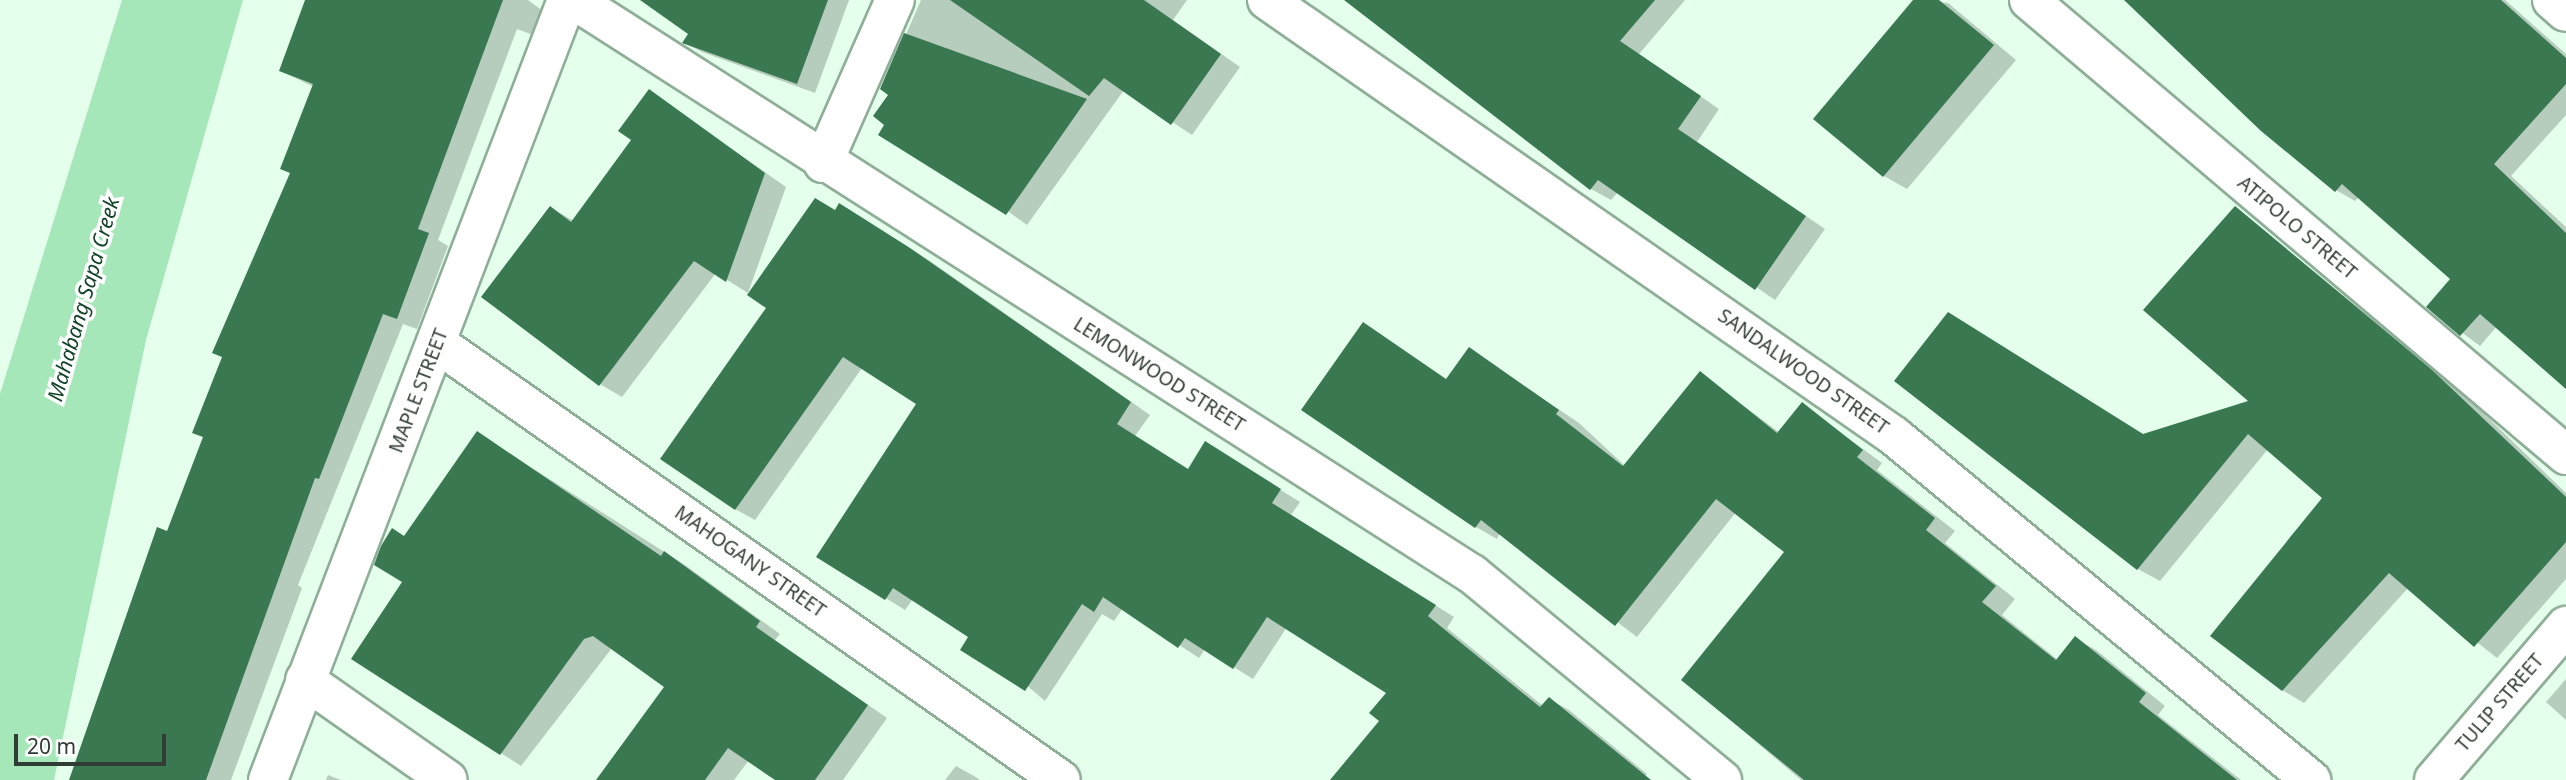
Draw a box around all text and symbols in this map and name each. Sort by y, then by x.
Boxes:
street label: ATIPOLO STREET [2233,172,2361,284]
water label: Mahabang Sapa Creek [42,194,124,404]
street label: SANDALWOOD STREET [1713,305,1893,439]
street label: LEMONWOOD STREET [1069,313,1249,437]
street label: MAPLE STREET [385,326,453,456]
street label: MAHOGANY STREET [670,501,830,623]
street label: TULIP STREET [2451,650,2549,756]
scale bar [18,720,170,764]
text: 20 m [27,732,76,760]

